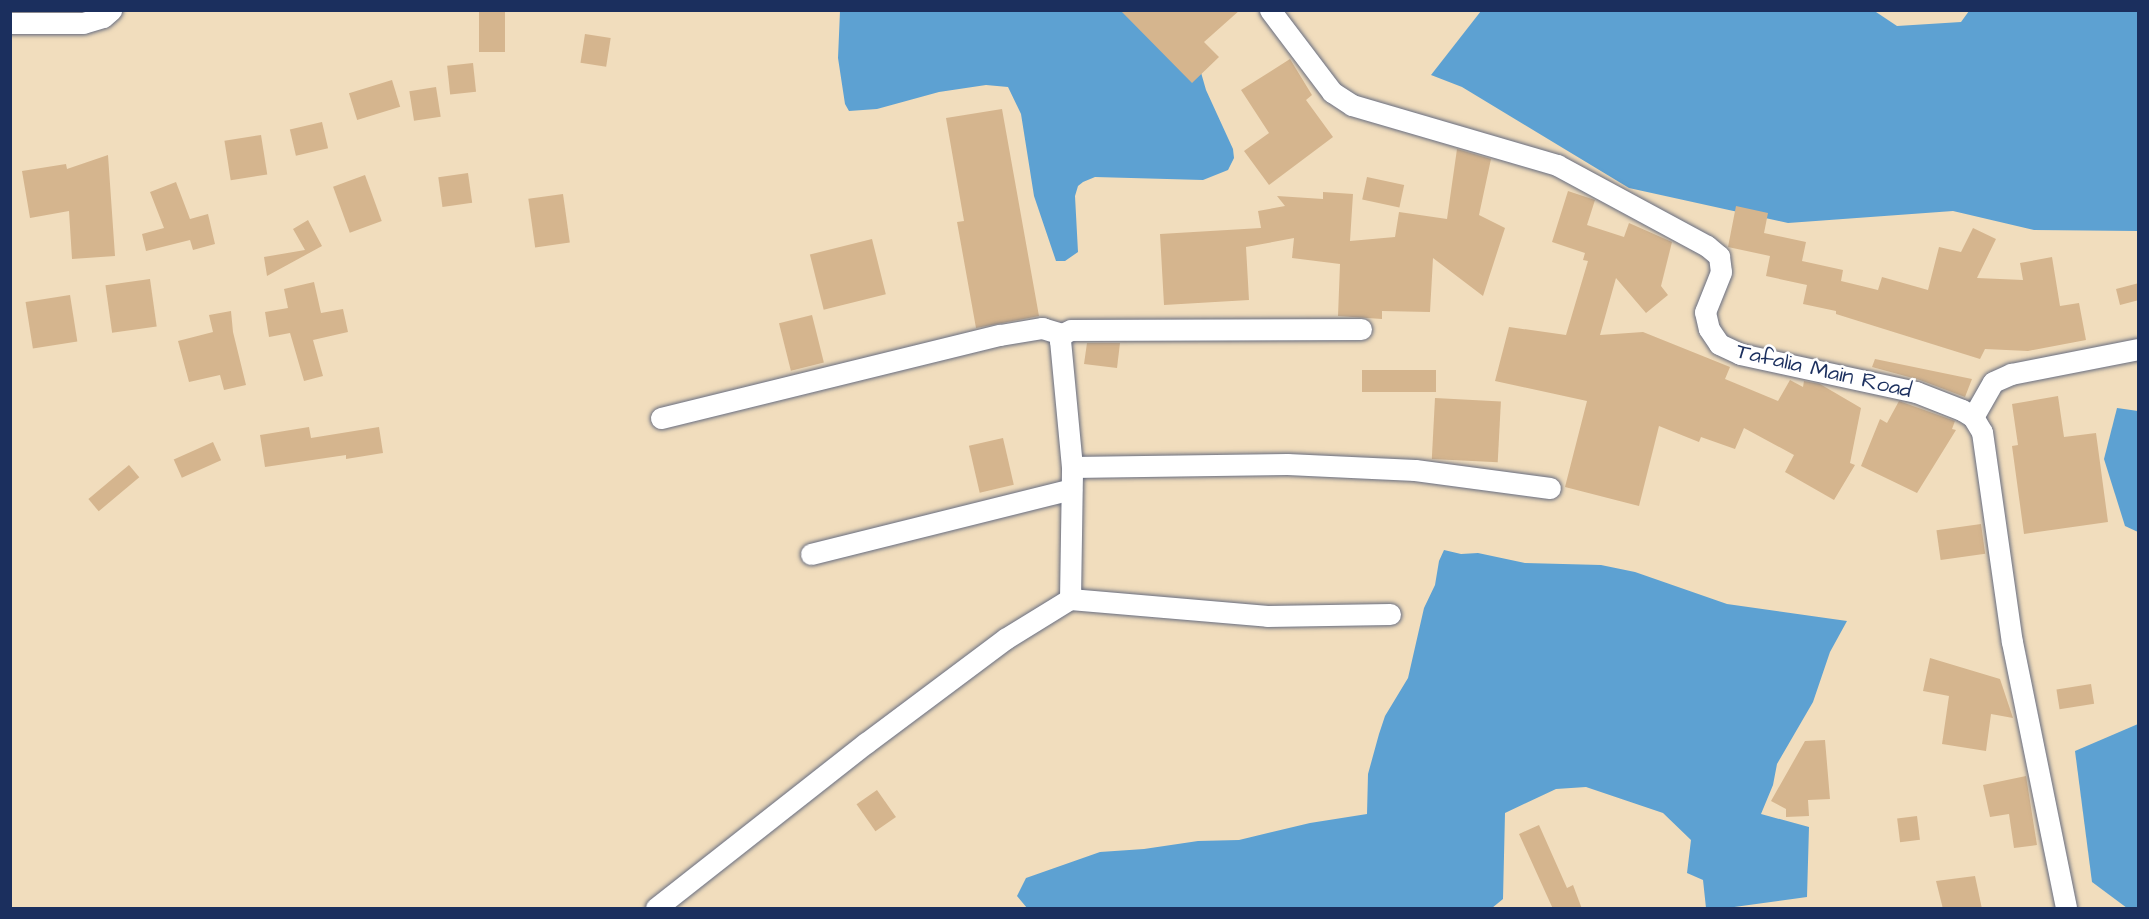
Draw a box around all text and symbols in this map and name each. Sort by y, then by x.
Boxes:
street label: Tafalia Main Road [1734,338,1914,404]

